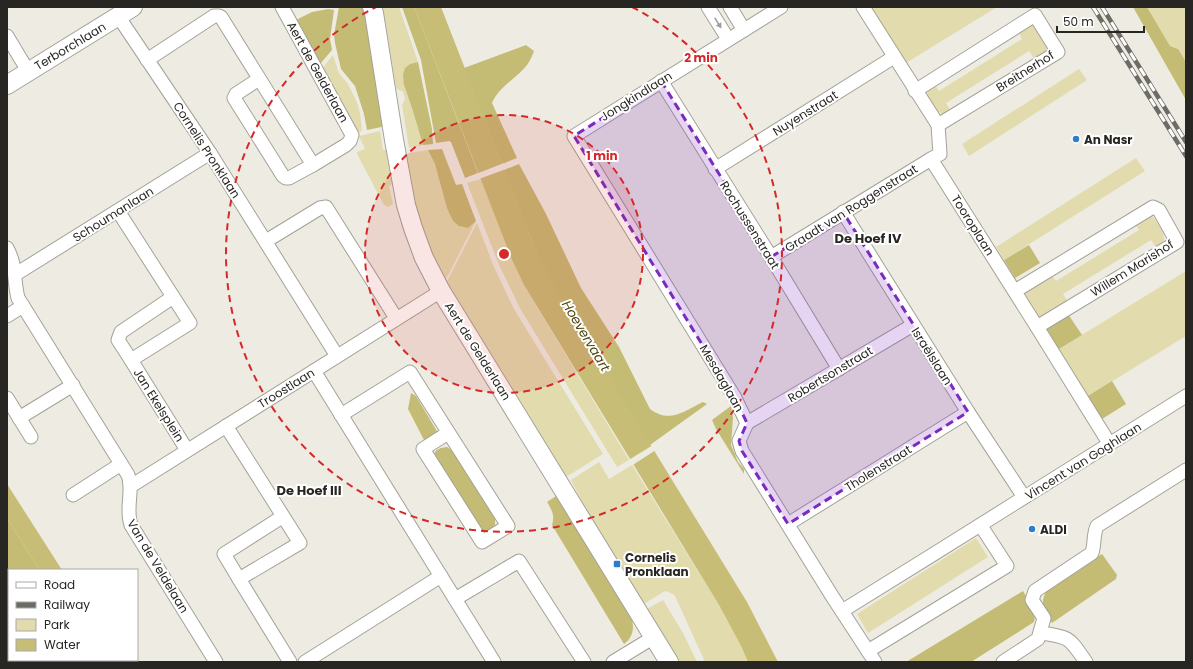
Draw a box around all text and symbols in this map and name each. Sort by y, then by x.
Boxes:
scale bar [1057,8,1144,34]
text: 50 m [1063,13,1094,30]
one-way arrow [715,17,722,29]
street label: Terborchlaan [31,18,109,74]
street label: Aert de Gelderlaan [283,18,353,126]
street label: Breitnerhof [993,46,1057,96]
text: 2 min [684,49,718,66]
street label: Jongkindlaan [597,67,675,125]
street label: Nuyenstraat [769,86,841,140]
street label: Cornelis Pronklaan [169,99,245,201]
place label: An Nasr [1084,131,1132,148]
marker: An Nasr [1071,134,1081,144]
text: 1 min [586,147,618,164]
street label: Graadt van Roggenstraat [781,160,921,256]
street label: Rochussenstraat [716,178,784,272]
street label: Schoumanlaan [69,182,157,246]
street label: Tooroplaan [948,191,998,259]
district label: De Hoef IV [835,229,902,248]
street label: Willem Marishof [1087,236,1177,300]
centre of rings [497,247,511,261]
water label: Hoevervaart [557,297,615,375]
street label: Aert de Gelderlaan [441,299,515,403]
street label: Israëlslaan [907,324,957,388]
street label: Mesdaglaan [696,341,748,415]
street label: Robertsonstraat [784,342,876,406]
street label: Troostlaan [254,364,318,412]
street label: Jan Ekelsplein [130,365,188,445]
street label: Vincent van Goghlaan [1022,418,1144,504]
street label: Tholenstraat [841,441,915,495]
district label: De Hoef III [277,481,342,500]
street label: Van de Veldelaan [123,516,193,616]
place label: ALDI [1040,521,1067,538]
marker: ALDI [1027,524,1037,534]
place label: Cornelis Pronklaan [625,549,689,580]
marker: Cornelis Pronklaan [612,559,622,569]
legend [8,569,138,661]
text: Road [44,576,75,593]
text: Railway [44,596,90,613]
text: Park [44,616,71,633]
text: Water [44,636,81,653]

